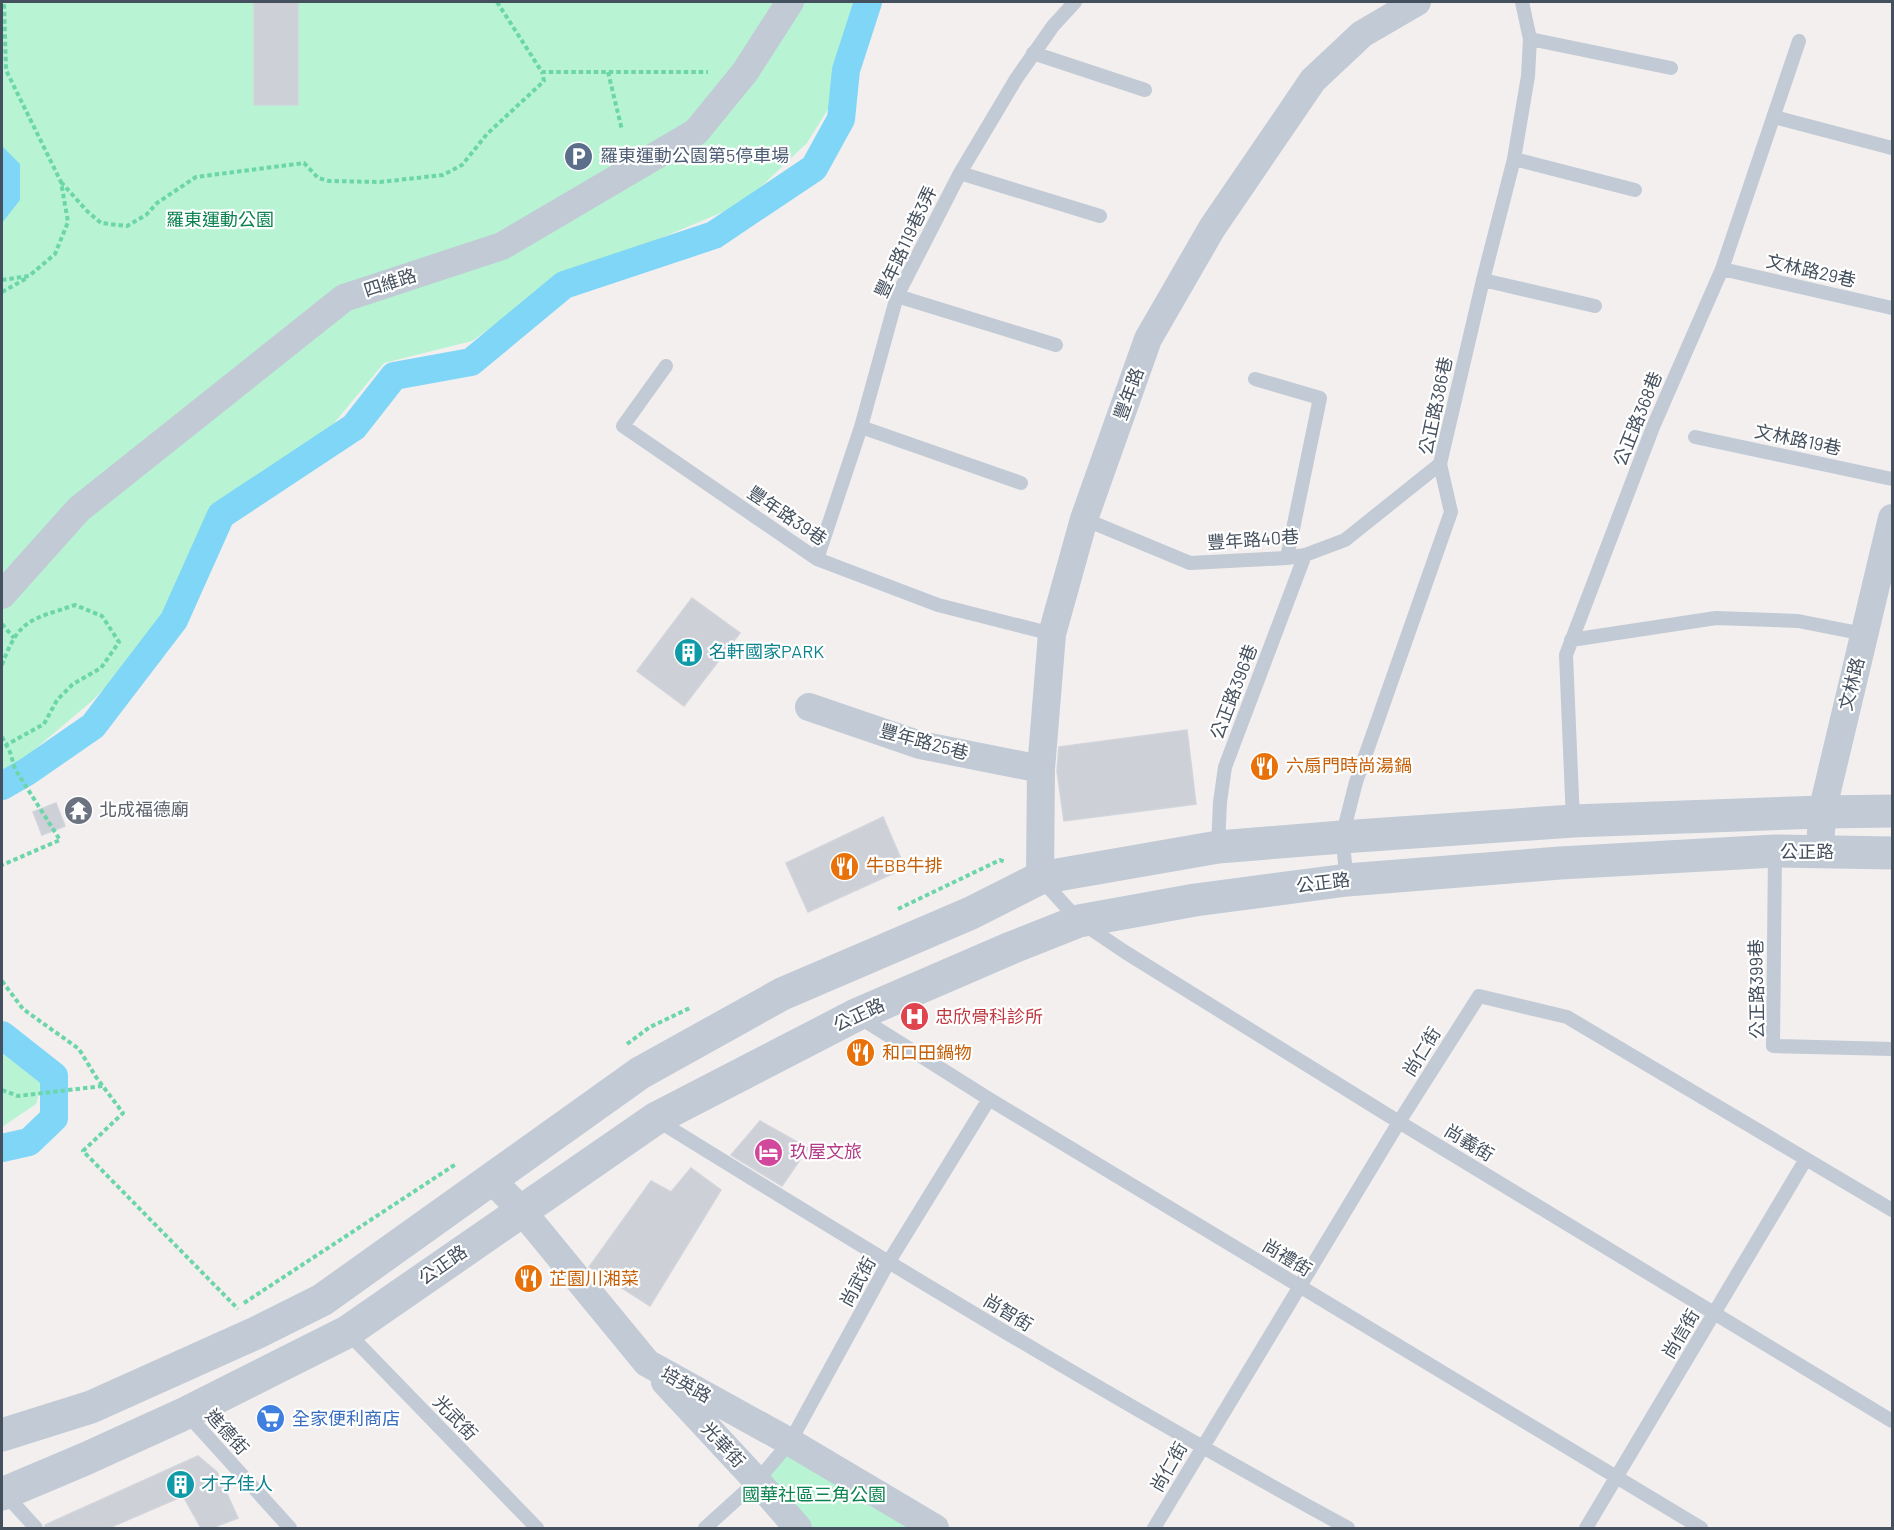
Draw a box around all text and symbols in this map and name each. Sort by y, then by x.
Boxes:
parking icon: 羅東運動公園第5停車場 [563,140,595,172]
place label: 羅東運動公園第5停車場 [600,144,789,166]
street label: 豐年路119巷3弄 [869,182,941,301]
park label: 羅東運動公園 [166,208,274,230]
street label: 文林路29巷 [1764,249,1858,291]
street label: 四維路 [361,263,419,301]
street label: 公正路386巷 [1414,355,1456,457]
street label: 豐年路 [1108,365,1148,423]
street label: 公正路368巷 [1608,368,1666,469]
street label: 文林路19巷 [1753,419,1843,459]
street label: 豐年路39巷 [744,481,831,550]
street label: 豐年路40巷 [1206,525,1300,553]
building icon: 名軒國家PARK [672,636,704,668]
place label: 名軒國家PARK [709,640,824,662]
street label: 公正路396巷 [1205,641,1261,742]
street label: 文林路 [1834,655,1868,713]
street label: 豐年路25巷 [878,719,971,763]
restaurant icon: 六扇門時尚湯鍋 [1249,750,1281,782]
place label: 六扇門時尚湯鍋 [1286,754,1412,776]
temple icon: 北成福德廟 [62,794,94,826]
place label: 北成福德廟 [99,798,189,820]
street label: 公正路 [1780,840,1834,862]
restaurant icon: 牛BB牛排 [829,850,861,882]
place label: 牛BB牛排 [866,854,943,876]
street label: 公正路 [1295,868,1351,896]
street label: 公正路399巷 [1744,939,1768,1039]
street label: 公正路 [829,993,888,1035]
hospital icon: 忠欣骨科診所 [898,1001,930,1033]
place label: 忠欣骨科診所 [935,1005,1043,1027]
street label: 尚仁街 [1398,1023,1445,1080]
restaurant icon: 和口田鍋物 [845,1037,877,1069]
place label: 和口田鍋物 [882,1041,972,1063]
street label: 尚義街 [1441,1119,1498,1165]
hotel icon: 玖屋文旅 [753,1136,785,1168]
place label: 玖屋文旅 [790,1140,862,1162]
street label: 尚禮街 [1259,1234,1316,1280]
street label: 公正路 [414,1240,471,1289]
street label: 尚武街 [834,1253,880,1310]
restaurant icon: 芷園川湘菜 [512,1263,544,1295]
place label: 芷園川湘菜 [549,1267,639,1289]
street label: 尚智街 [980,1289,1037,1335]
street label: 尚信街 [1657,1305,1703,1362]
street label: 培英路 [658,1361,715,1407]
street label: 光武街 [429,1390,482,1444]
supermarket icon: 全家便利商店 [255,1403,287,1435]
street label: 進德街 [202,1404,254,1459]
place label: 全家便利商店 [292,1407,400,1429]
street label: 光華街 [697,1417,750,1472]
street label: 尚仁街 [1145,1438,1191,1495]
building icon: 才子佳人 [164,1468,196,1500]
place label: 才子佳人 [201,1472,273,1494]
park label: 國華社區三角公園 [742,1483,886,1505]

